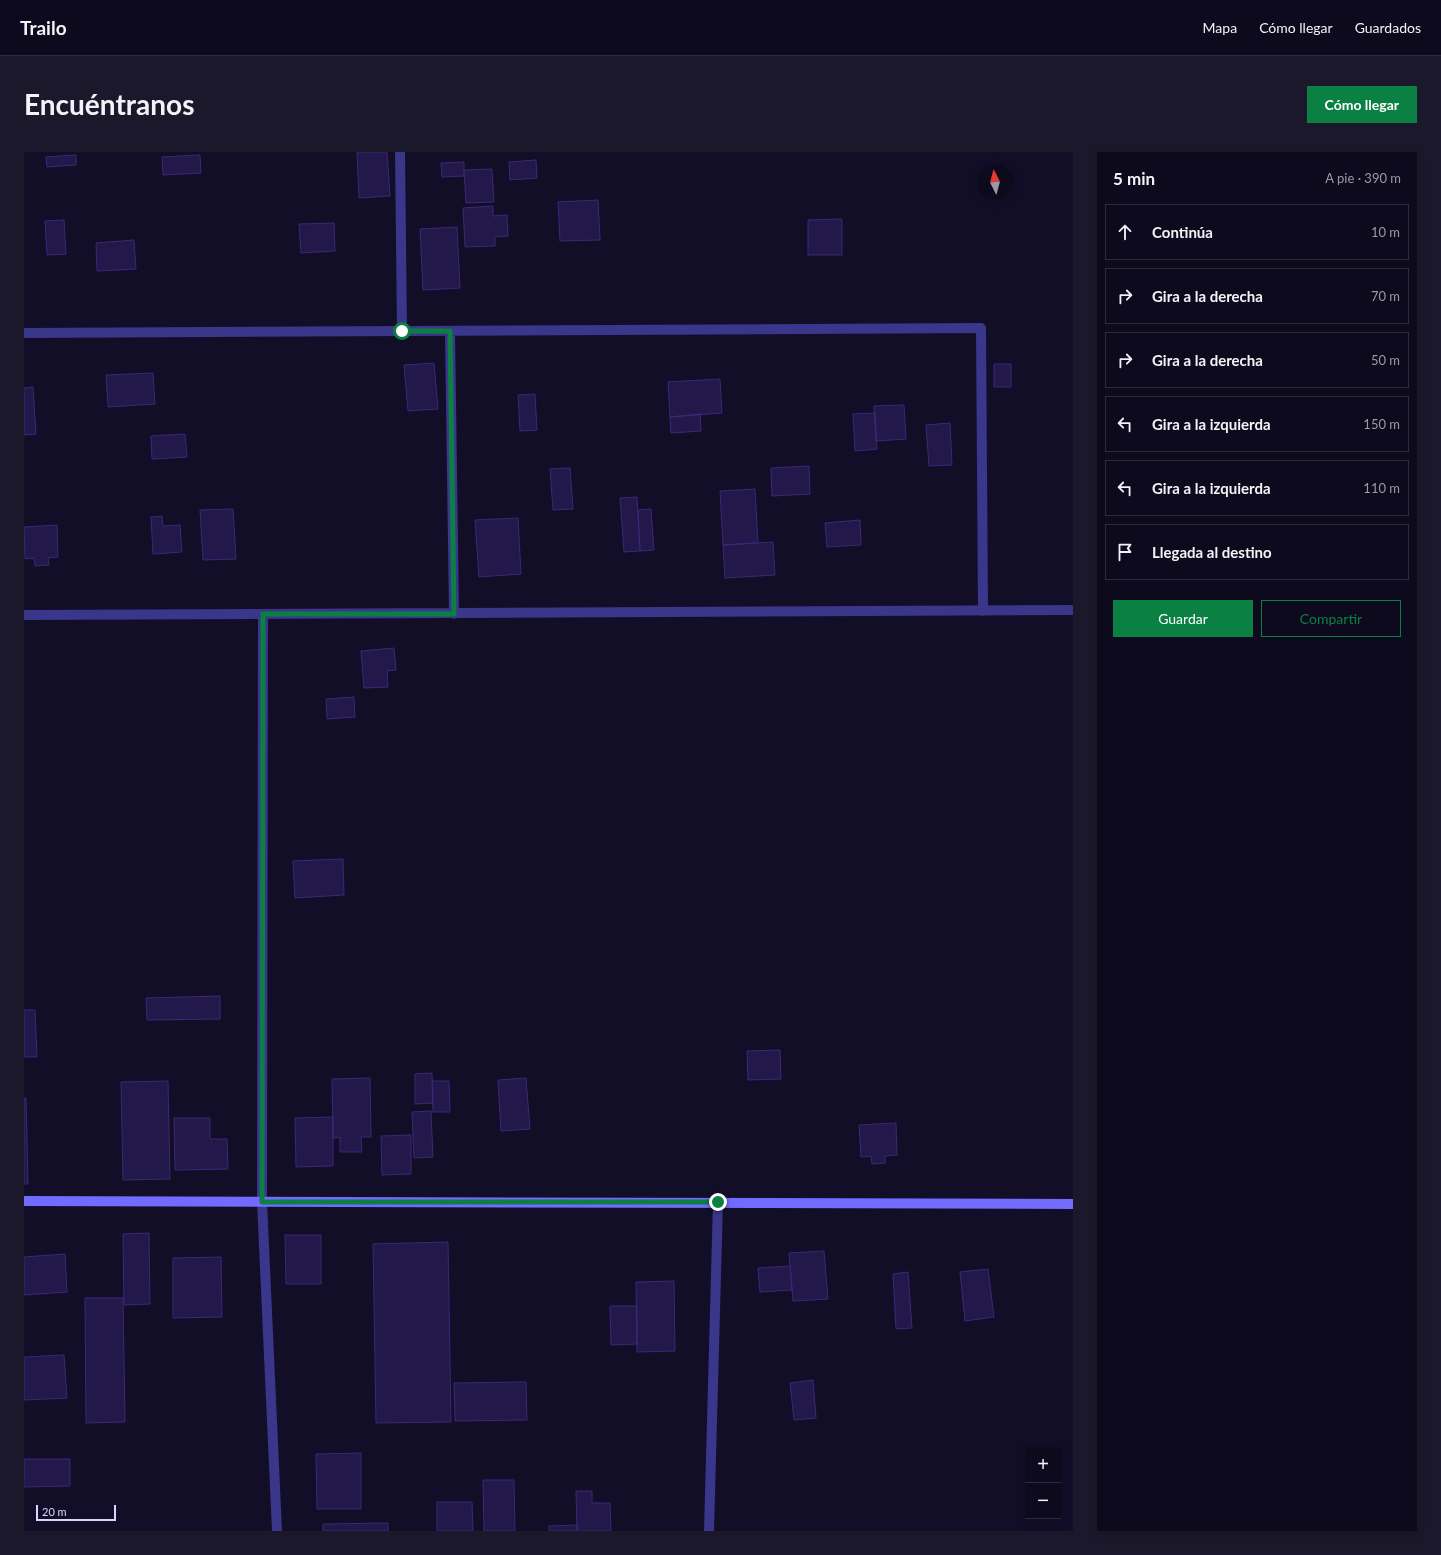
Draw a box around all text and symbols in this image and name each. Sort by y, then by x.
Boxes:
text: Trailo [20,16,67,39]
text: Mapa [1203,19,1237,36]
text: Cómo llegar [1259,19,1333,36]
text: Guardados [1355,19,1421,36]
button: Cómo llegar [1307,86,1417,123]
text: Encuéntranos [24,87,195,121]
north arrow [977,164,1013,200]
text: 5 min [1113,168,1155,189]
text: A pie · 390 m [1325,170,1401,186]
icon: ahead [1114,221,1136,243]
text: Continúa [1152,223,1213,241]
text: 10 m [1371,224,1400,240]
icon: right [1114,285,1136,307]
text: Gira a la derecha [1152,287,1263,305]
text: 70 m [1371,288,1400,304]
route start [393,322,411,340]
icon: right [1114,349,1136,371]
text: Gira a la derecha [1152,351,1263,369]
text: 50 m [1371,352,1400,368]
icon: left [1114,413,1136,435]
text: Gira a la izquierda [1152,415,1271,433]
text: 150 m [1363,416,1400,432]
icon: left [1114,477,1136,499]
text: Gira a la izquierda [1152,479,1271,497]
text: 110 m [1363,480,1400,496]
icon: arrive [1114,541,1136,563]
text: Llegada al destino [1152,543,1272,561]
button: Guardar [1113,600,1253,637]
button: Compartir [1261,600,1401,637]
route end [709,1193,727,1211]
map controls [1025,1447,1061,1519]
button: + [1025,1447,1061,1483]
button: − [1025,1483,1061,1519]
scale bar [36,1503,116,1522]
text: 20 m [42,1505,67,1518]

